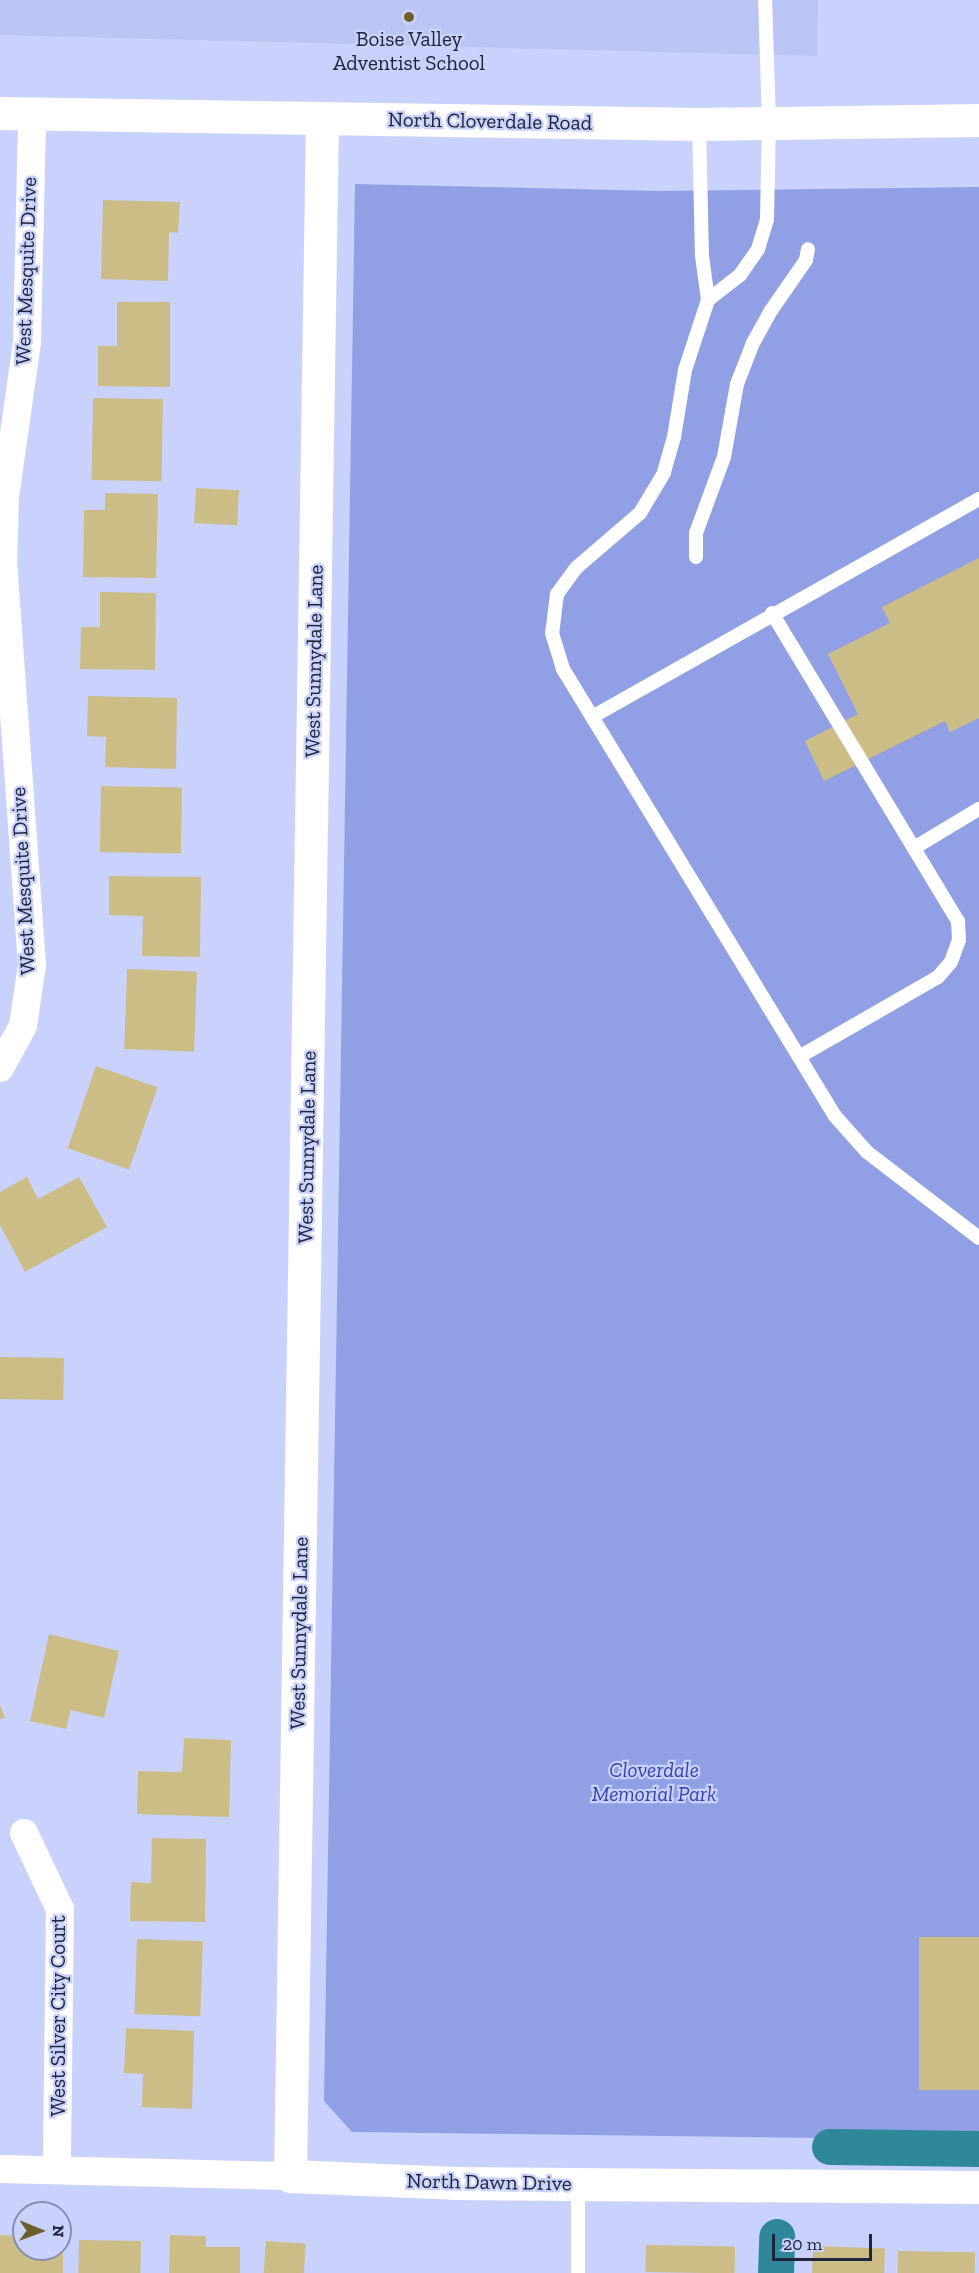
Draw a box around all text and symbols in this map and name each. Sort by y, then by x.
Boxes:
marker: Boise Valley Adventist School [402,10,416,24]
place label: Boise Valley Adventist School [333,26,485,76]
street label: North Cloverdale Road [387,107,593,135]
street label: West Mesquite Drive [10,177,42,365]
street label: West Sunnydale Lane [300,564,328,758]
street label: West Mesquite Drive [5,786,41,976]
street label: West Sunnydale Lane [293,1050,321,1244]
street label: West Sunnydale Lane [285,1536,313,1730]
park label: Cloverdale Memorial Park [592,1757,716,1807]
street label: West Silver City Court [45,1915,71,2117]
street label: North Dawn Drive [406,2168,572,2196]
north arrow [12,2201,72,2261]
scale bar [775,2222,876,2260]
text: N [49,2225,68,2238]
text: 20 m [783,2233,822,2255]

